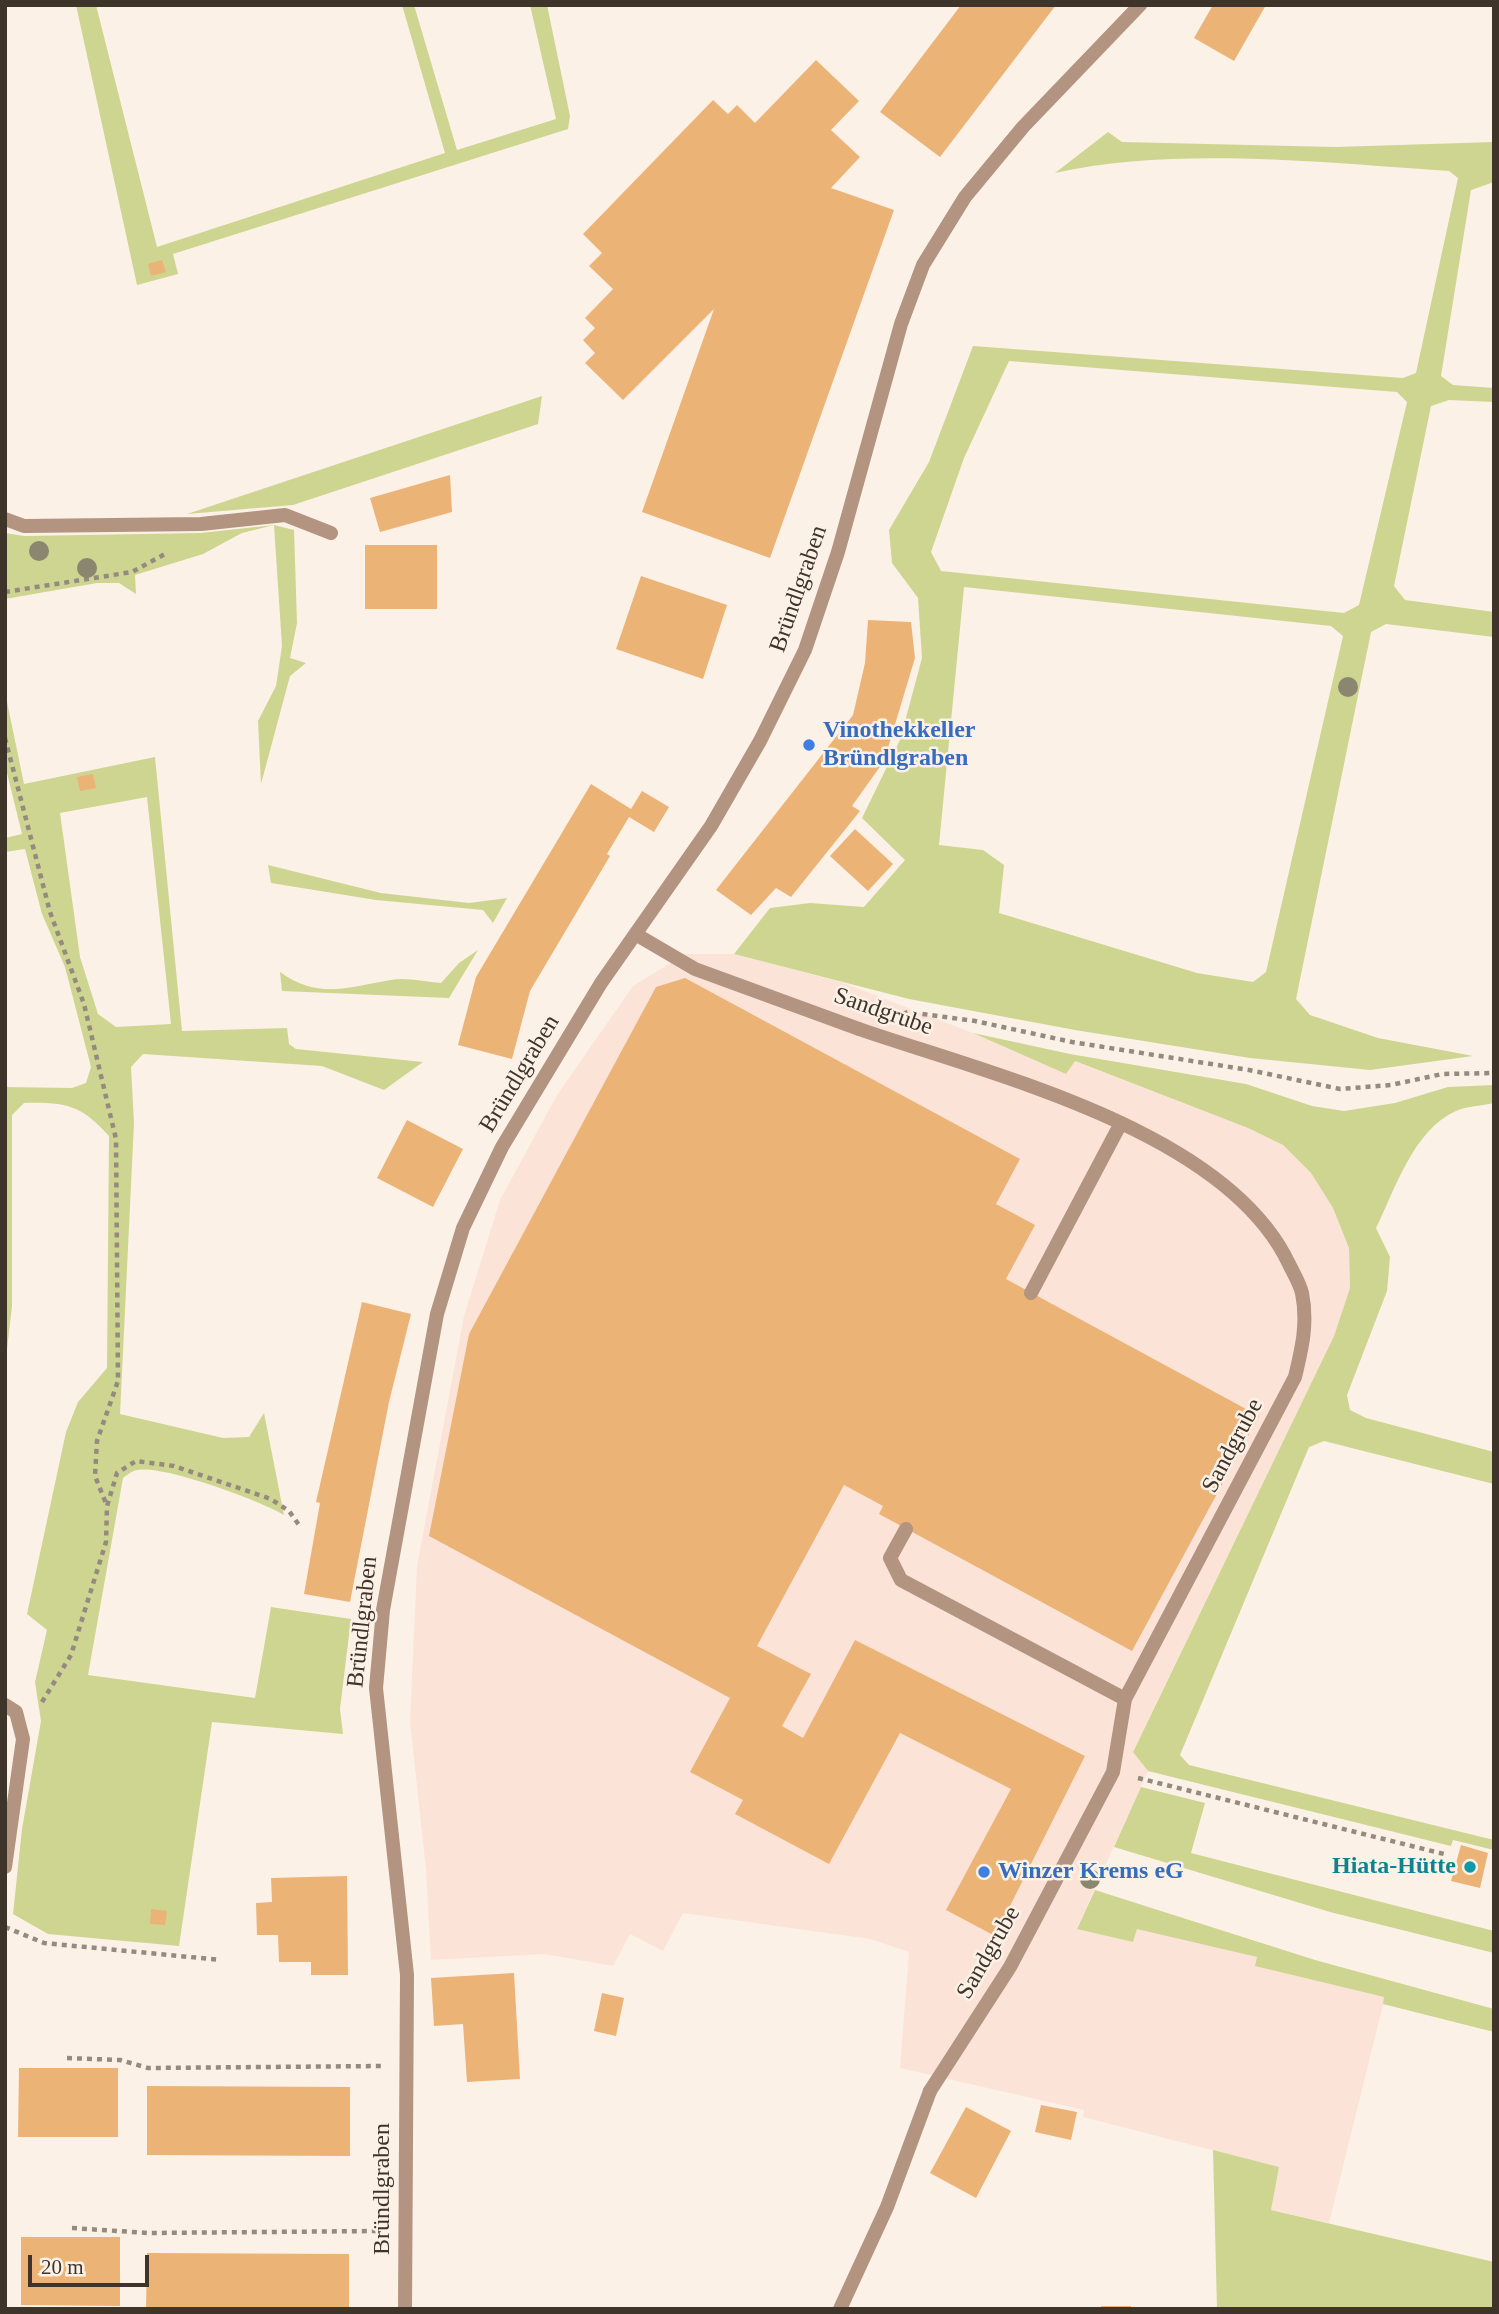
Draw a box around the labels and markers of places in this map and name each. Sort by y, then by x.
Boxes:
place label: Vinothekkeller Bründlgraben [823,717,975,773]
marker: Vinothekkeller Bründlgraben [801,737,817,753]
place label: Hiata-Hütte [1332,1853,1456,1881]
place label: Winzer Krems eG [998,1858,1184,1886]
marker: Hiata-Hütte [1462,1859,1478,1875]
marker: Winzer Krems eG [976,1864,992,1880]

